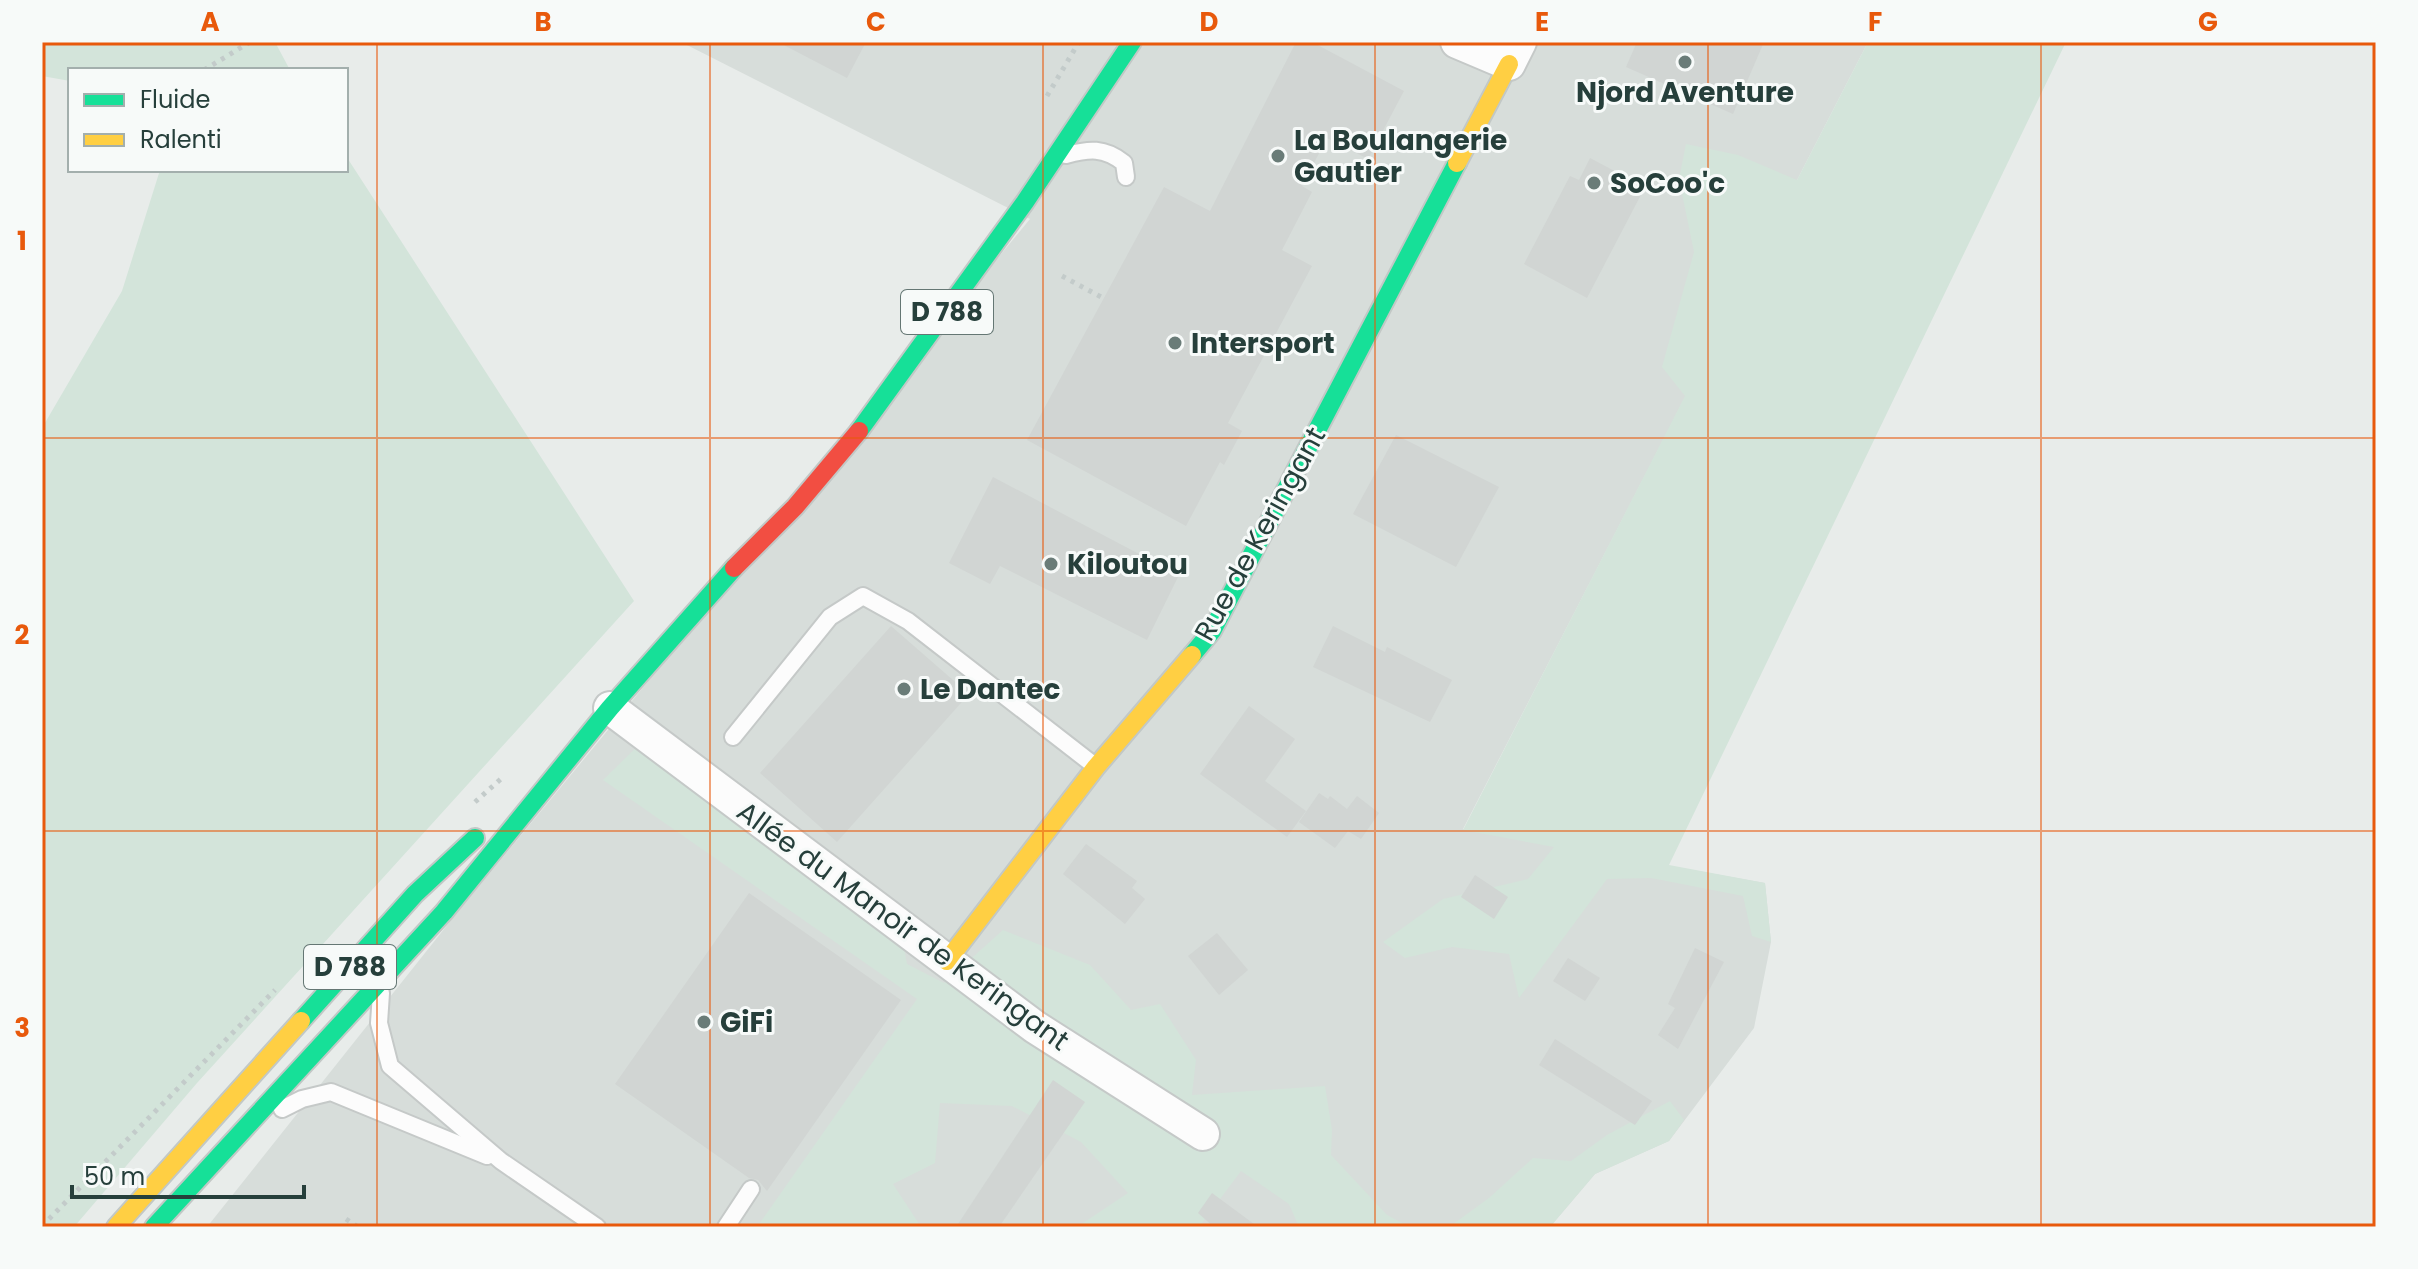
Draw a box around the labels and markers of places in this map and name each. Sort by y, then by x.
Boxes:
marker: Njord Aventure [1676,53,1694,71]
place label: Njord Aventure [1576,73,1794,112]
place label: La Boulangerie Gautier [1294,121,1507,192]
marker: La Boulangerie Gautier [1269,147,1287,165]
place label: SoCoo'c [1610,164,1725,203]
marker: SoCoo'c [1585,174,1603,192]
place label: Intersport [1191,324,1335,363]
marker: Intersport [1166,334,1184,352]
place label: Kiloutou [1067,545,1188,584]
marker: Kiloutou [1042,555,1060,573]
place label: Le Dantec [920,670,1060,709]
marker: Le Dantec [895,680,913,698]
place label: GiFi [720,1003,773,1042]
marker: GiFi [695,1013,713,1031]

